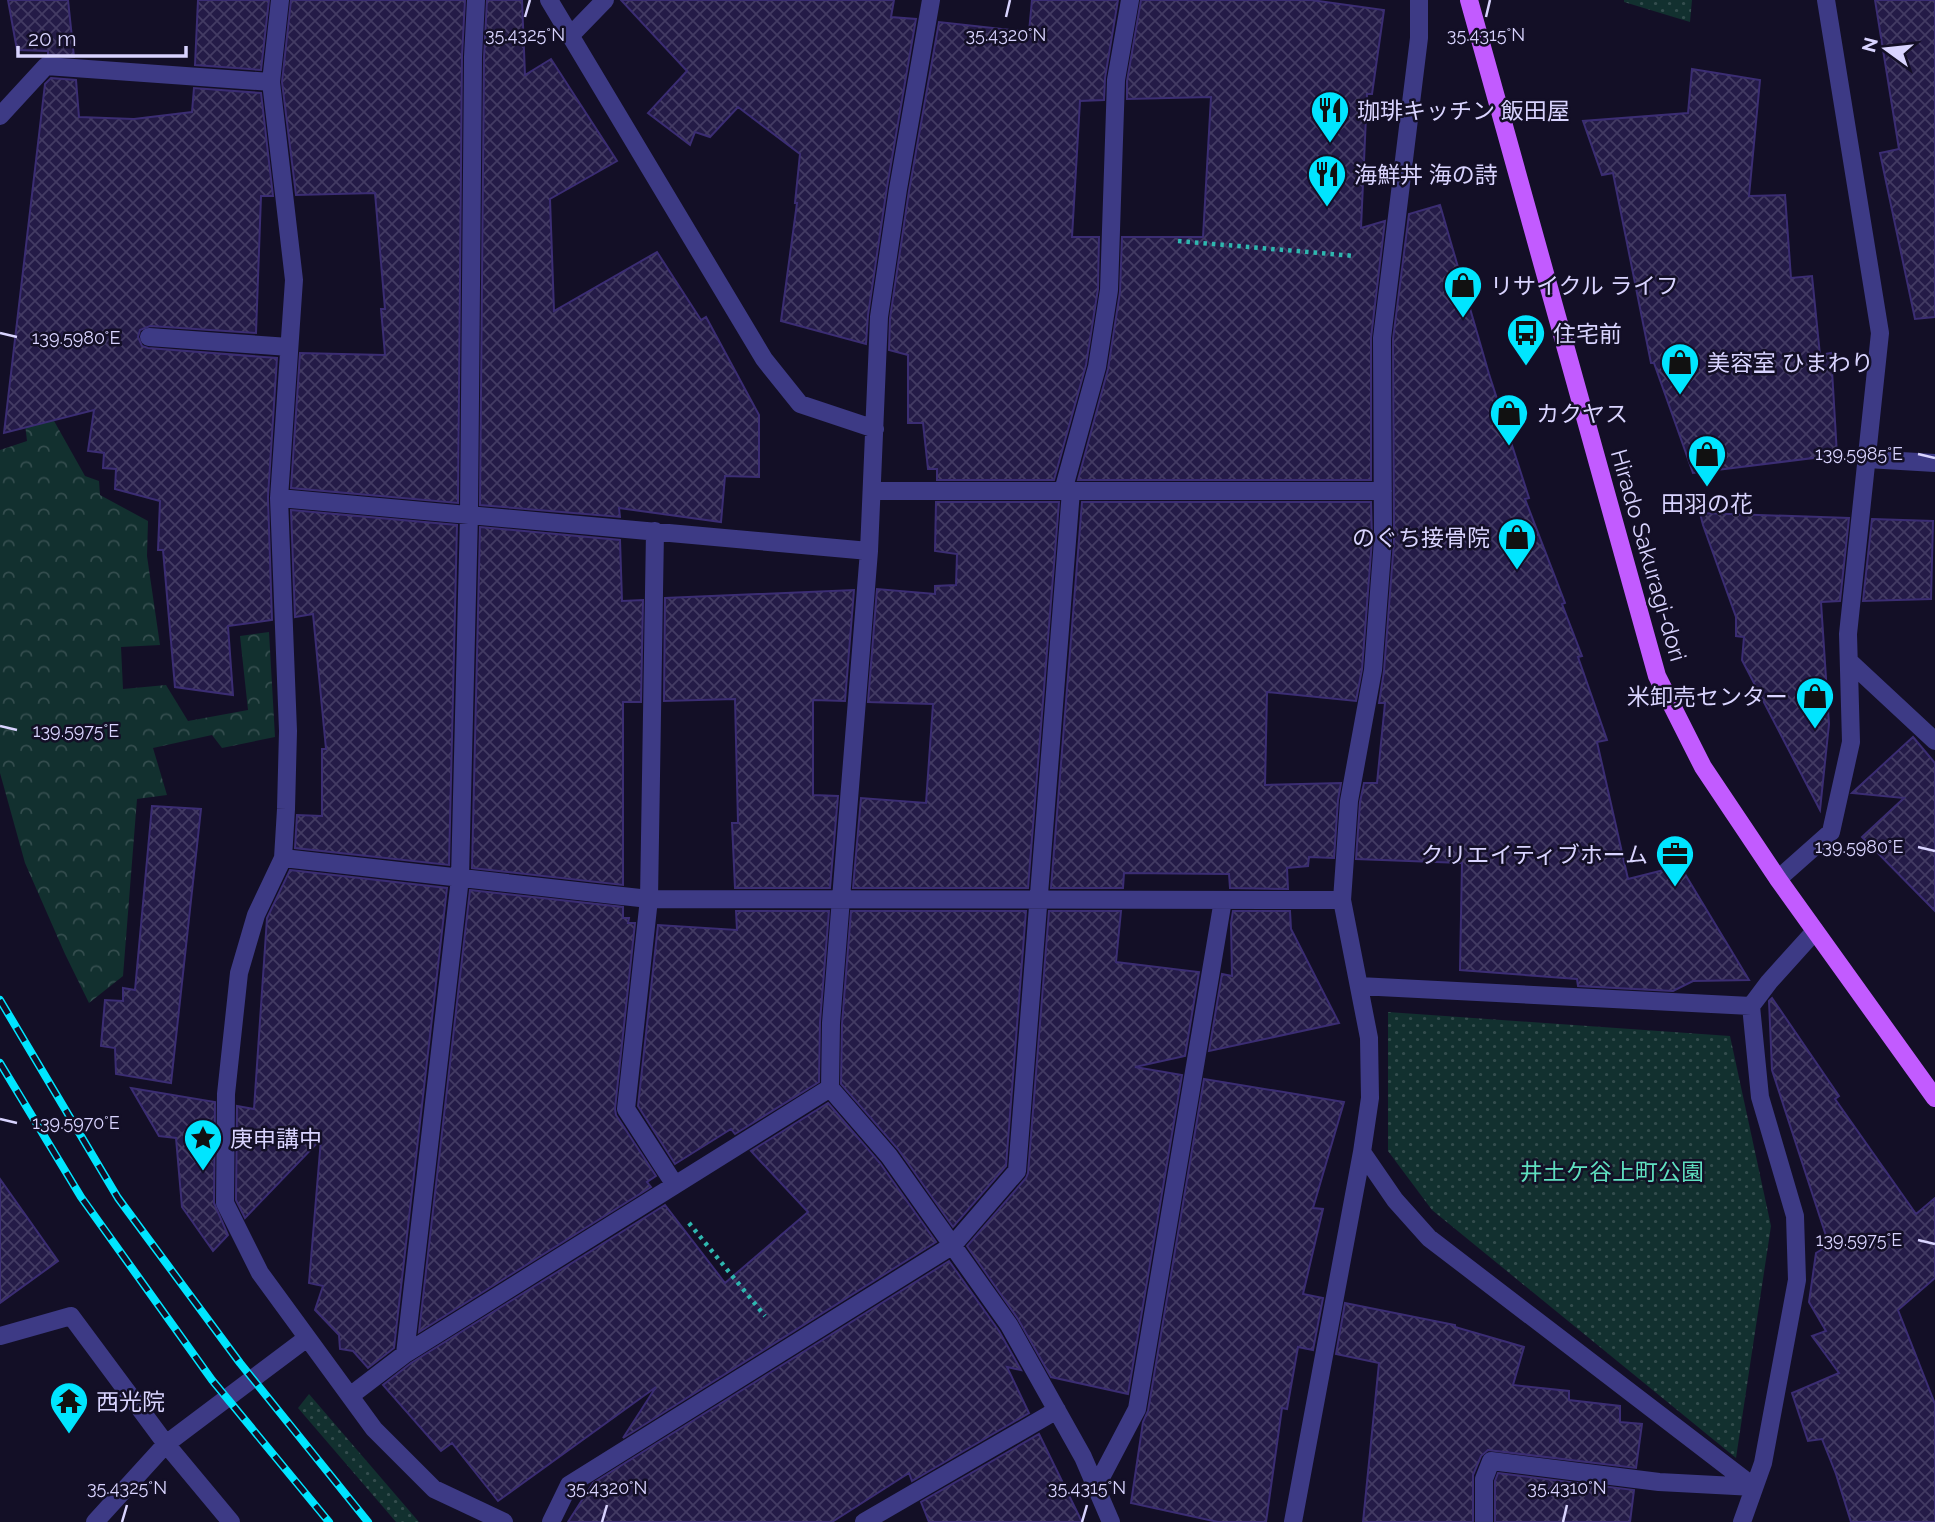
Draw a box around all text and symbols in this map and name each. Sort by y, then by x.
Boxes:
scale bar [18,14,186,58]
north arrow [1851,14,1921,84]
text: 35.4325°N [485,24,565,45]
text: 35.4320°N [966,24,1046,45]
text: 35.4315°N [1447,24,1525,45]
text: 20 m [28,26,76,51]
text: N [1857,35,1882,54]
restaurant icon: 珈琲キッチン 飯田屋 [1309,89,1351,144]
place label: 珈琲キッチン 飯田屋 [1357,97,1570,124]
restaurant icon: 海鮮丼 海の詩 [1306,153,1348,208]
place label: 海鮮丼 海の詩 [1354,161,1498,188]
shop icon: リサイクル ライフ [1442,264,1484,319]
place label: リサイクル ライフ [1490,272,1679,299]
bus stop icon: 住宅前 [1505,312,1547,367]
place label: 住宅前 [1553,320,1622,347]
text: 139.5980°E [32,327,120,348]
shop icon: 美容室 ひまわり [1659,341,1701,396]
place label: 美容室 ひまわり [1707,349,1874,376]
shop icon: カクヤス [1488,392,1530,447]
place label: カクヤス [1536,400,1628,427]
shop icon: 田羽の花 [1686,433,1728,488]
text: 139.5985°E [1815,443,1903,464]
street label: Hirado Sakuragi-dori [1606,446,1692,664]
place label: 田羽の花 [1661,490,1753,517]
shop icon: のぐち接骨院 [1496,516,1538,571]
place label: のぐち接骨院 [1352,524,1490,551]
shop icon: 米卸売センター [1794,675,1836,730]
place label: 米卸売センター [1627,683,1788,710]
text: 139.5975°E [33,720,119,741]
office icon: クリエイティブホーム [1654,833,1696,888]
text: 139.5980°E [1815,836,1903,857]
place label: クリエイティブホーム [1421,841,1648,868]
text: 139.5970°E [32,1112,120,1133]
place icon: 庚申講中 [182,1117,224,1172]
place label: 庚申講中 [230,1125,322,1152]
park label: 井土ケ谷上町公園 [1520,1158,1704,1185]
text: 139.5975°E [1816,1229,1902,1250]
temple icon: 西光院 [48,1380,90,1435]
place label: 西光院 [96,1388,165,1415]
text: 35.4325°N [87,1477,167,1498]
text: 35.4320°N [567,1477,647,1498]
text: 35.4315°N [1048,1477,1126,1498]
text: 35.4310°N [1527,1477,1607,1498]

